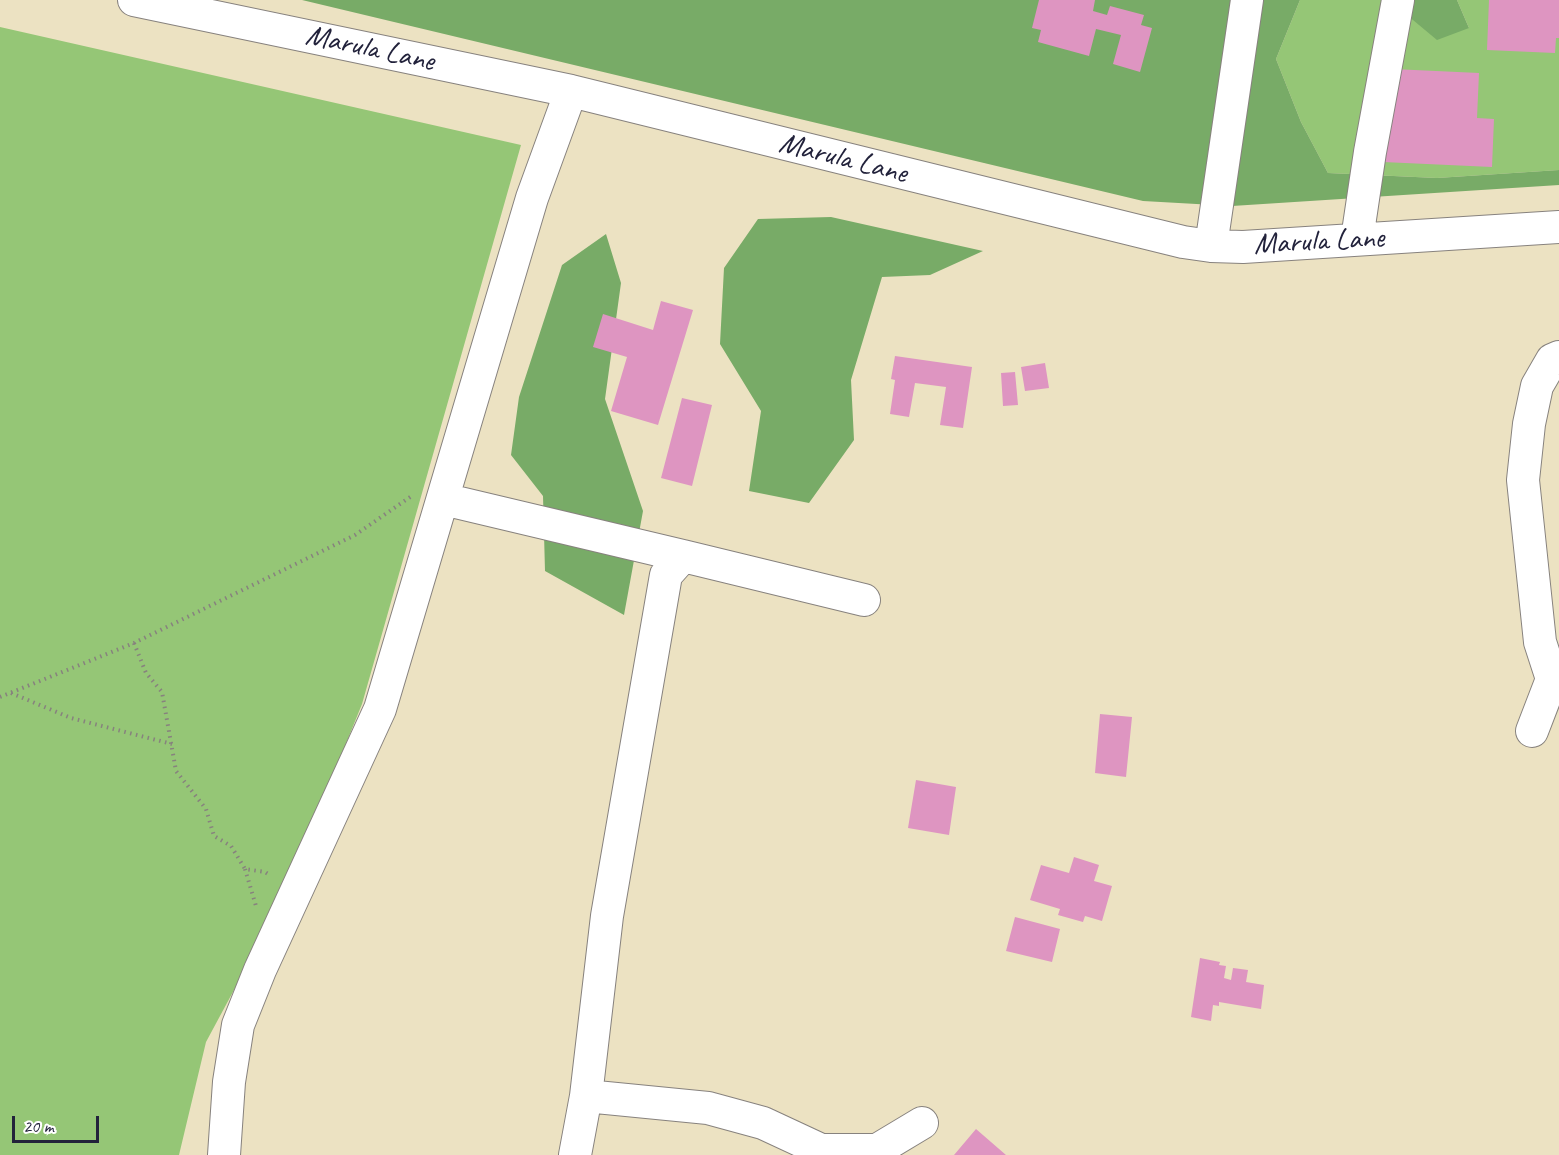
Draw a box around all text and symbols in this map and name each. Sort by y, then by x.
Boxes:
street label: Marula Lane [302,18,438,80]
street label: Marula Lane [775,126,911,192]
street label: Marula Lane [1253,221,1385,263]
scale bar [15,1104,102,1142]
text: 20 m [23,1115,54,1137]

